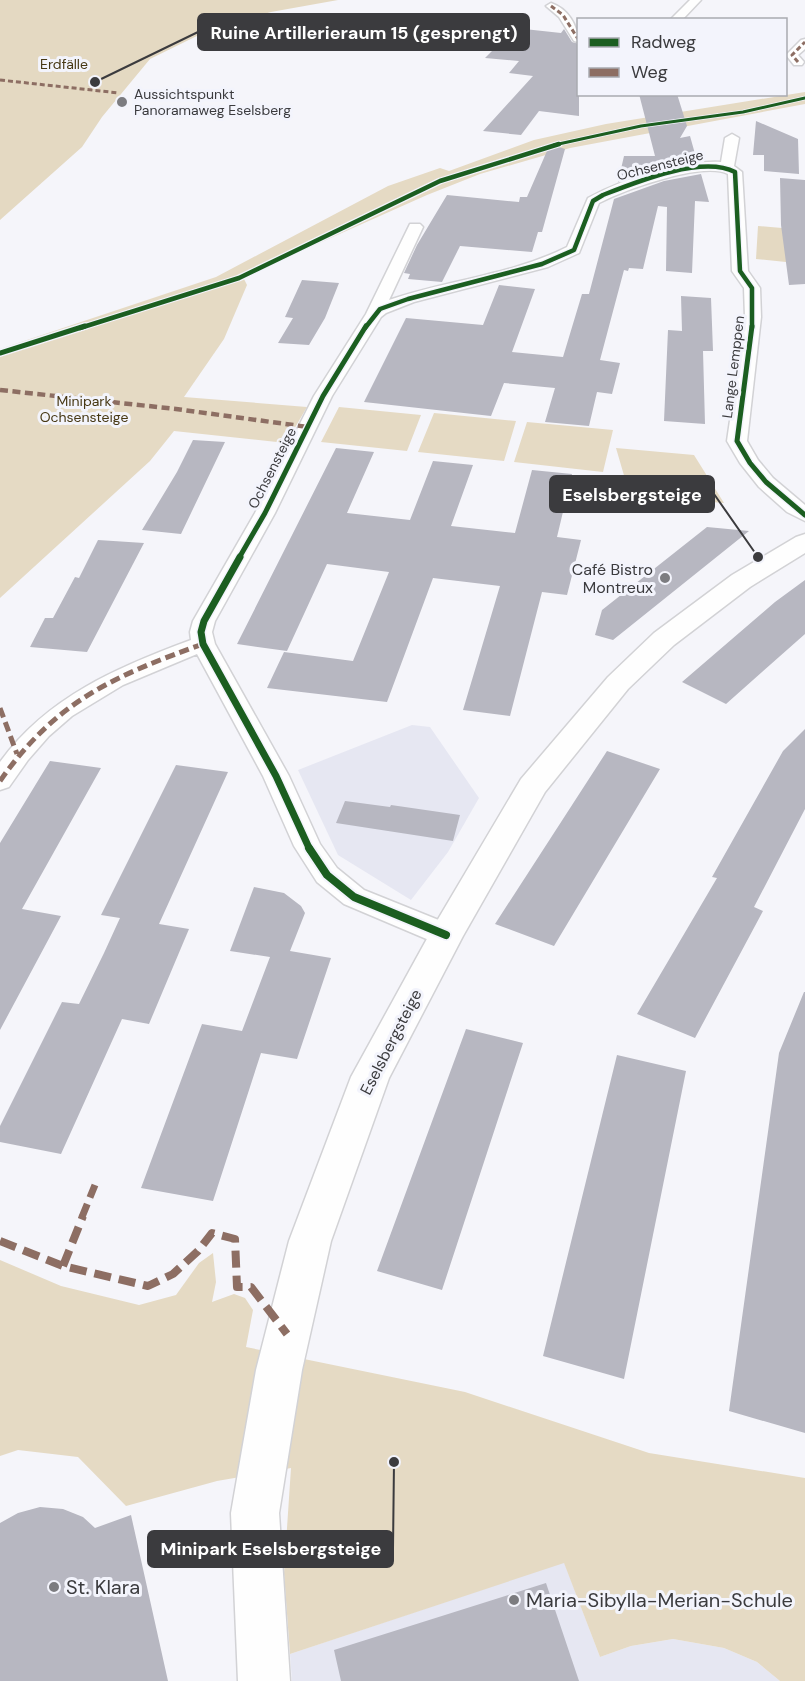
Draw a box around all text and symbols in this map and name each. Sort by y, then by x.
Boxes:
callout: Ruine Artillerieraum 15 (gesprengt) [198,14,529,50]
legend [577,18,787,96]
text: Ruine Artillerieraum 15 (gesprengt) [211,21,517,45]
text: Radweg [631,30,696,54]
park label: Erdfälle [40,55,88,73]
text: Weg [631,60,668,84]
place label: Aussichtspunkt Panoramaweg Eselsberg [134,85,291,119]
marker: Aussichtspunkt Panoramaweg Eselsberg [115,95,129,109]
street label: Ochsensteige [615,146,705,184]
street label: Lange Lemppen [718,315,748,419]
park label: Minipark Ochsensteige [40,392,128,426]
street label: Ochsensteige [244,424,300,512]
callout: Eselsbergsteige [550,476,714,512]
text: Eselsbergsteige [562,483,702,507]
place label: Café Bistro Montreux [572,559,653,598]
marker: Café Bistro Montreux [658,571,672,585]
street label: Eselsbergsteige [355,986,427,1098]
callout: Minipark Eselsbergsteige [148,1531,393,1567]
text: Minipark Eselsbergsteige [161,1537,382,1561]
place label: St. Klara [66,1574,140,1600]
marker: St. Klara [47,1580,61,1594]
place label: Maria-Sibylla-Merian-Schule [526,1587,793,1613]
marker: Maria-Sibylla-Merian-Schule [507,1593,521,1607]

